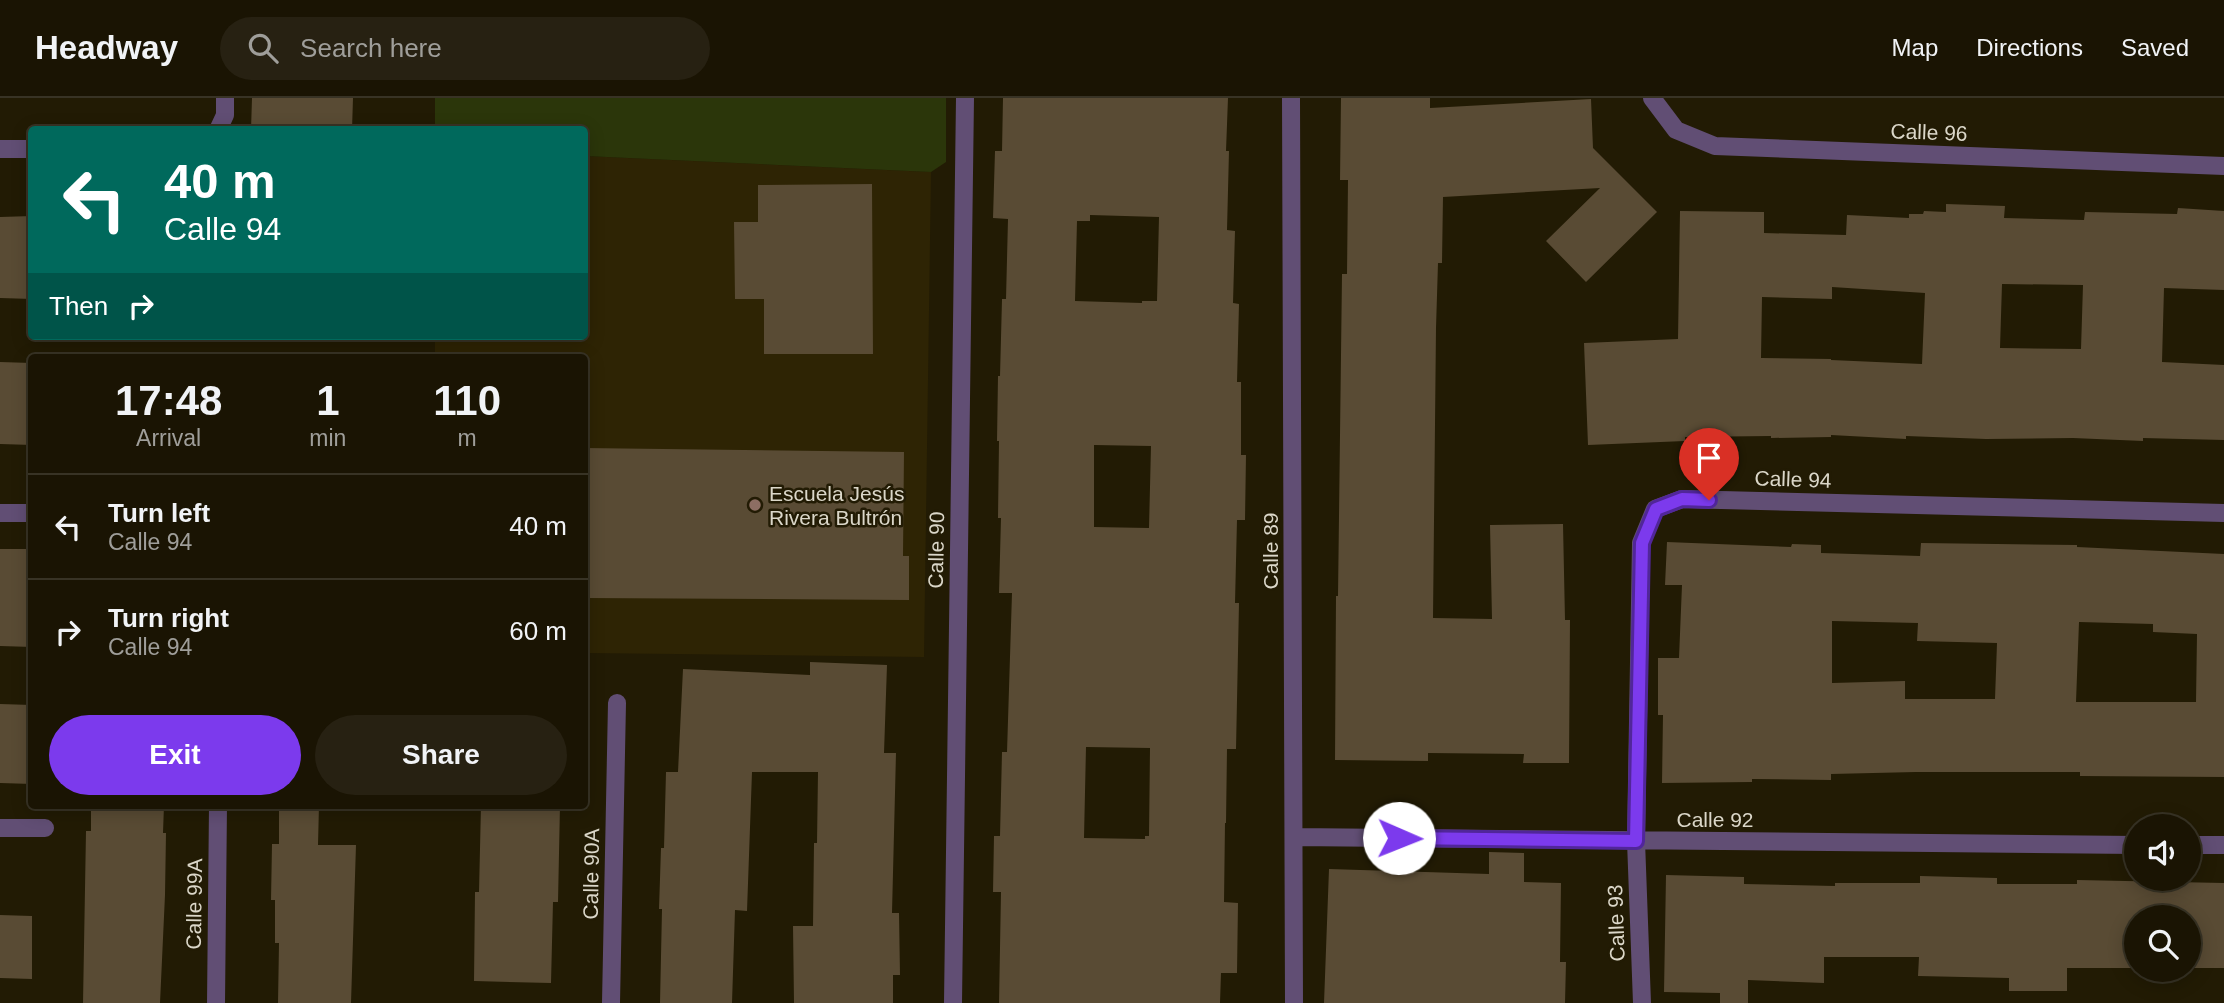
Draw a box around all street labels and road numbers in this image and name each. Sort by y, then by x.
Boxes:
street label: Calle 96 [1890,119,1968,145]
street label: Calle 94 [1754,466,1832,492]
street label: Calle 90 [924,511,948,589]
street label: Calle 89 [1259,512,1282,590]
street label: Calle 92 [1676,808,1754,831]
street label: Calle 90A [579,828,603,920]
street label: Calle 99A [182,858,206,950]
street label: Calle 93 [1603,884,1629,962]

